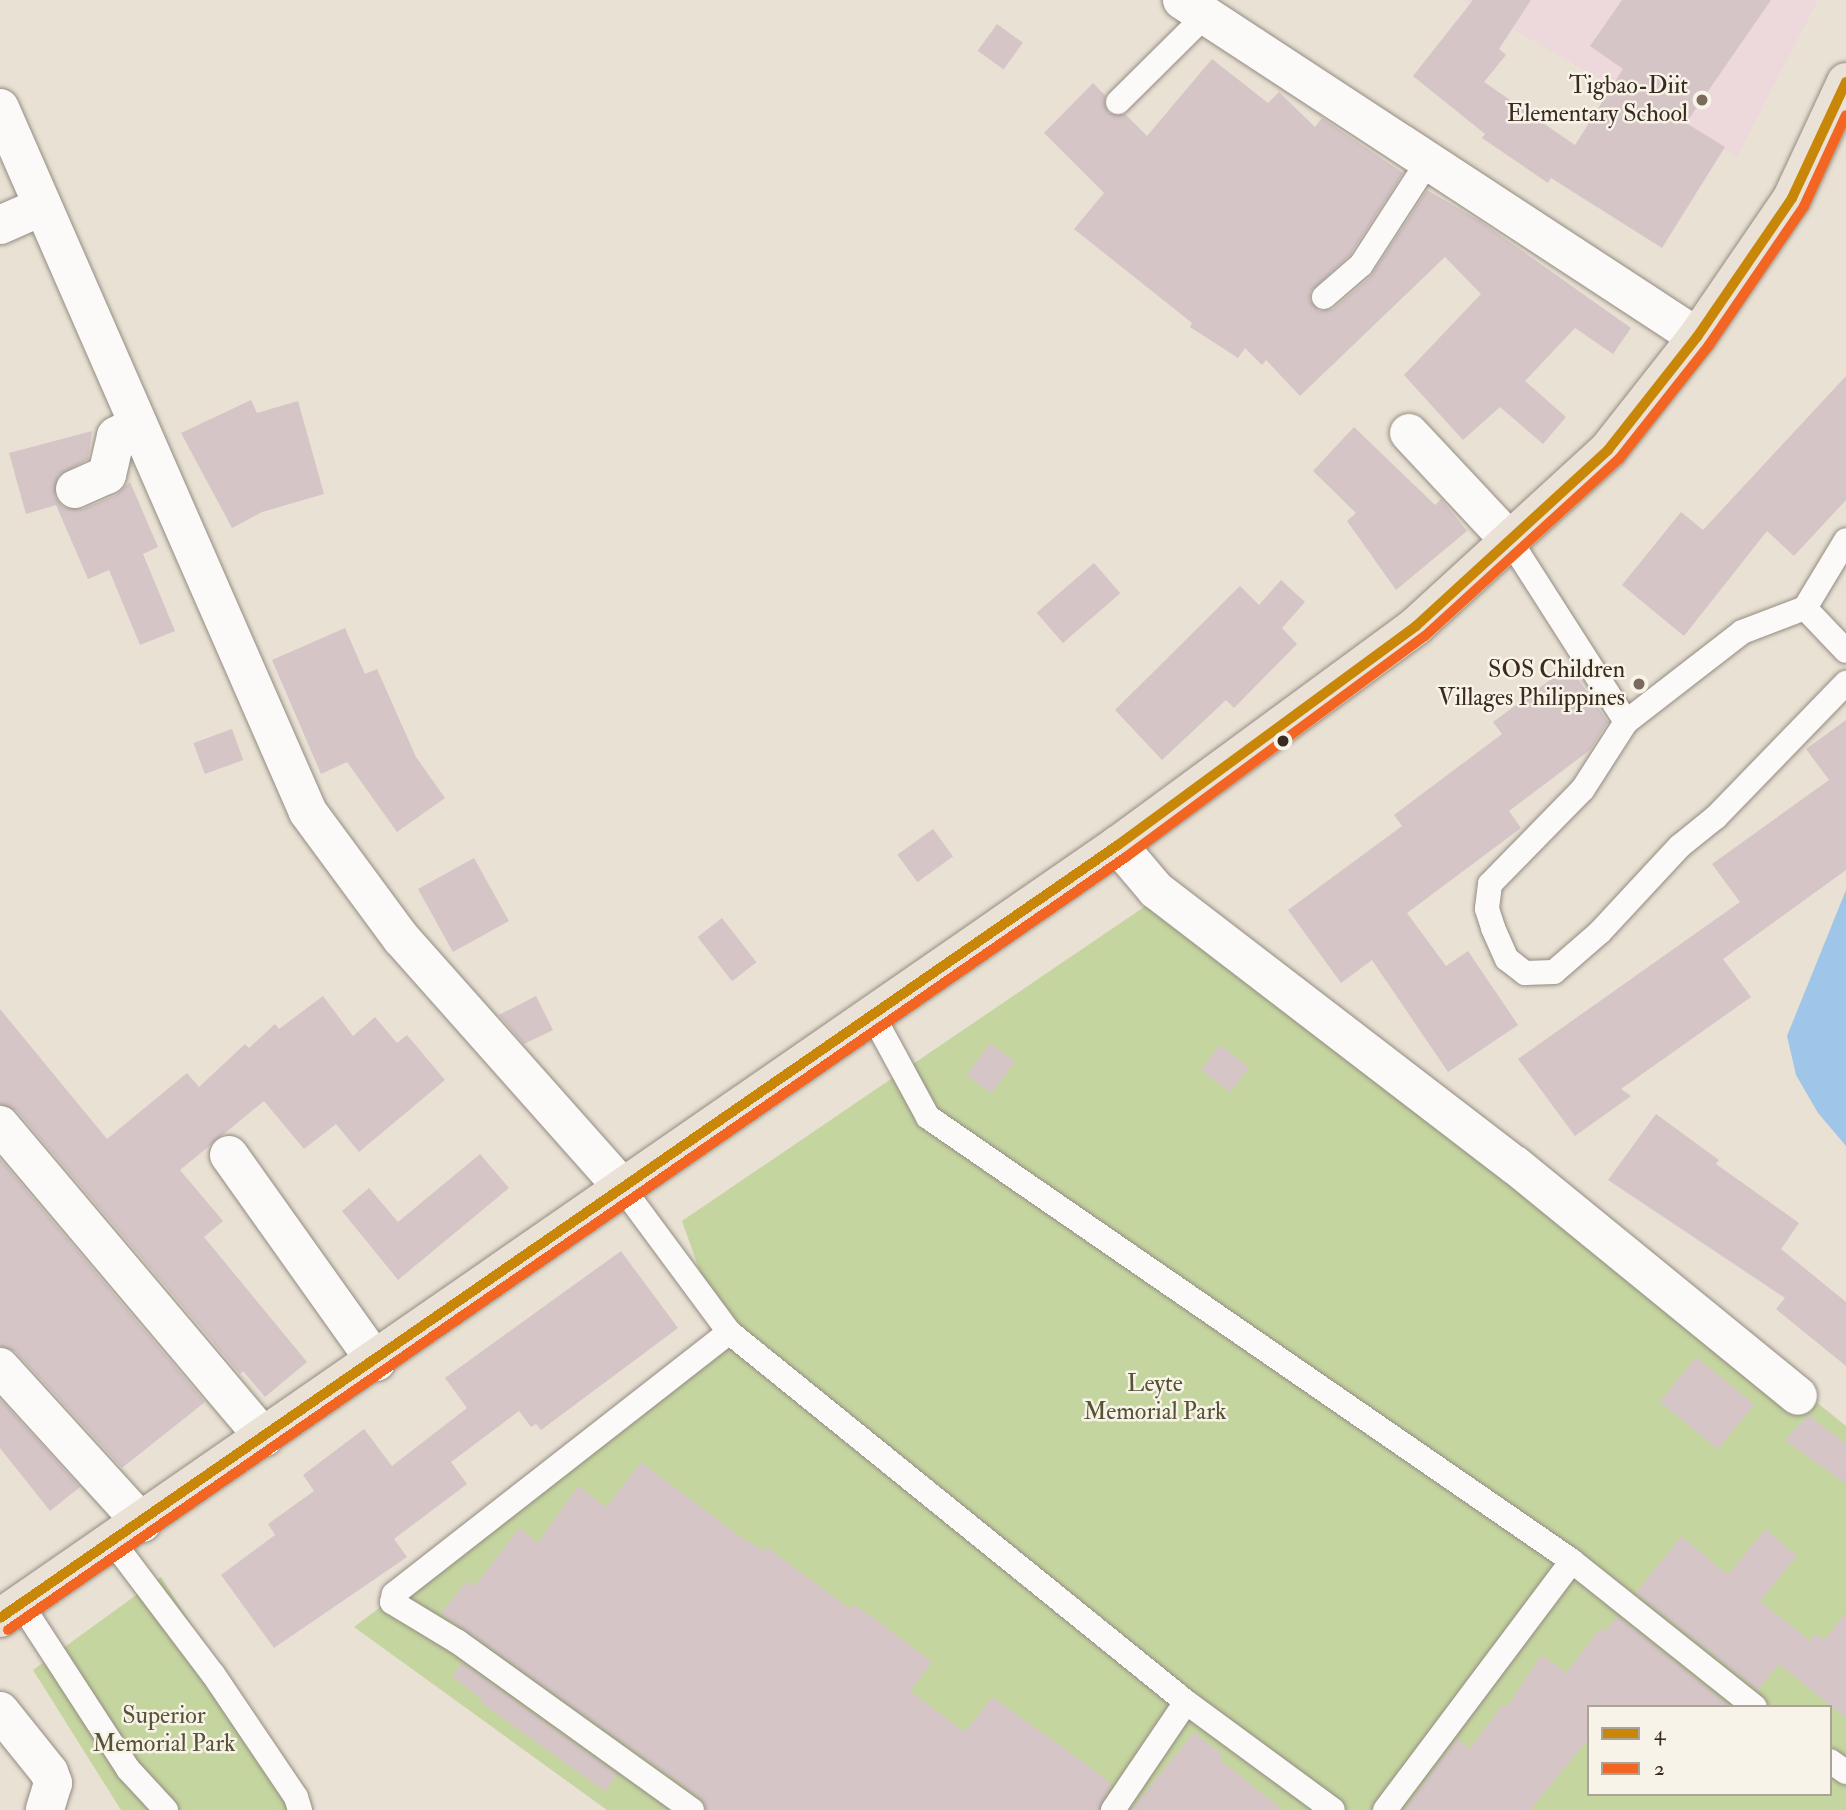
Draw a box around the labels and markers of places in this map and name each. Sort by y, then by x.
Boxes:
place label: Tigbao-Diit Elementary School [1507,72,1688,128]
marker: Tigbao-Diit Elementary School [1694,92,1710,108]
place label: SOS Children Villages Philippines [1438,656,1625,712]
marker: SOS Children Villages Philippines [1631,676,1647,692]
unlabelled marker [1276,734,1290,748]

